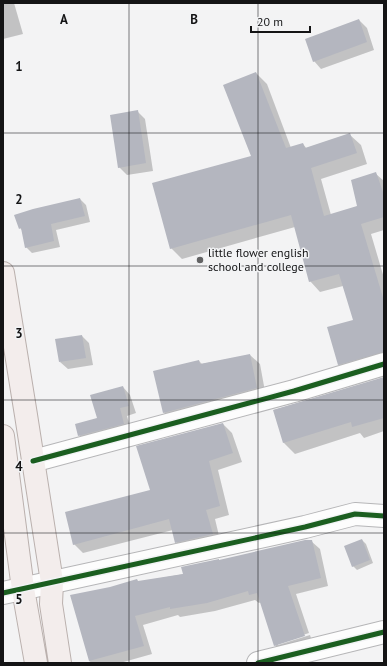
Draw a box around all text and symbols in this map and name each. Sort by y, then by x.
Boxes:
scale bar [251,8,310,34]
text: A [60,11,68,28]
text: B [190,11,198,28]
text: 20 m [257,14,283,29]
text: 1 [15,58,23,75]
text: 2 [15,191,23,208]
place label: little flower english school and college [208,245,308,274]
marker: little flower english school and college [195,255,205,265]
text: 3 [15,325,23,342]
text: 4 [15,458,23,475]
text: 5 [15,591,23,608]

